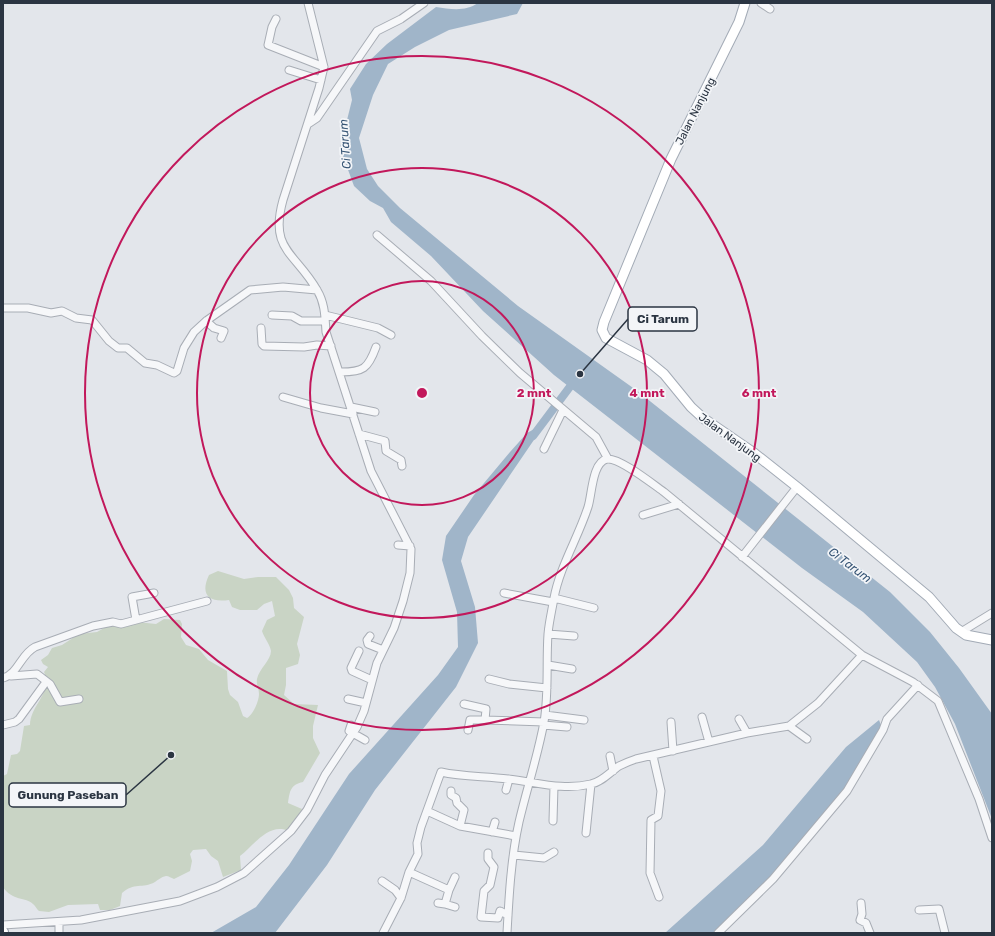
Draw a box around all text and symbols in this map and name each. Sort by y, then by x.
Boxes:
street label: Jalan Nanjung [673,75,718,147]
water label: Ci Tarum [336,118,354,169]
callout: Ci Tarum [628,307,697,331]
text: Ci Tarum [637,312,689,326]
centre of rings [415,386,429,400]
text: 2 mnt [517,386,552,400]
text: 4 mnt [630,386,665,400]
text: 6 mnt [742,386,777,400]
street label: Jalan Nanjung [696,410,764,464]
water label: Ci Tarum [826,544,874,586]
callout: Gunung Paseban [9,783,126,807]
text: Gunung Paseban [18,788,119,802]

